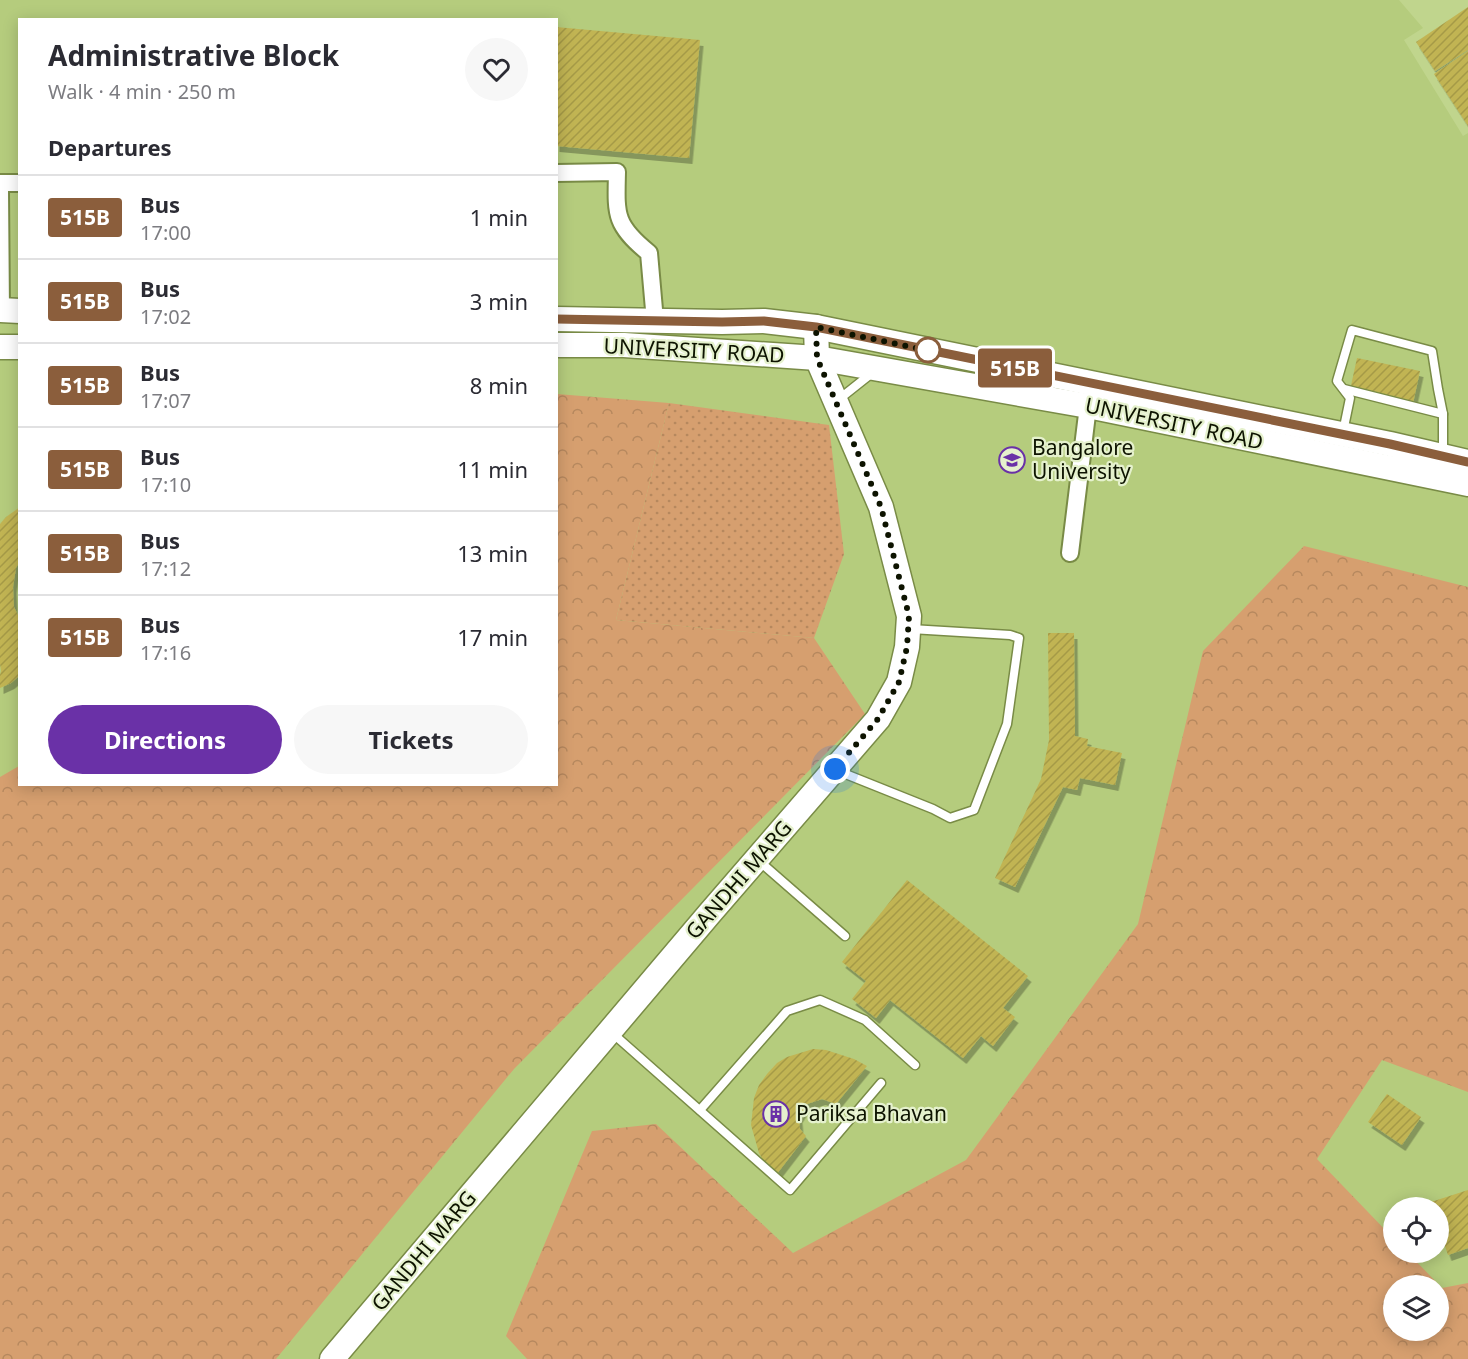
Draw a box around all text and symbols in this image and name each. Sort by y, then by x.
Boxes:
text: Administrative Block [48,36,339,74]
button: heart [465,38,528,101]
text: Walk · 4 min · 250 m [48,78,236,105]
text: Departures [48,132,172,162]
text: Bus [140,189,180,219]
text: 1 min [470,202,528,232]
text: 515B [60,203,110,231]
text: 17:00 [140,219,191,246]
text: Bus [140,273,180,303]
text: 3 min [470,286,528,316]
text: 515B [60,287,110,315]
text: 17:02 [140,303,191,330]
street label: UNIVERSITY ROAD [603,331,785,369]
unlabelled marker [915,337,941,363]
line badge: 515B [973,348,1057,388]
text: 515B [990,354,1040,382]
text: Bus [140,357,180,387]
text: 8 min [470,370,528,400]
text: 515B [60,371,110,399]
text: 17:07 [140,387,191,414]
street label: UNIVERSITY ROAD [1083,390,1266,456]
place label: Bangalore University [1032,433,1133,485]
text: Bus [140,441,180,471]
school or university icon: Bangalore University [997,445,1027,475]
text: 11 min [457,454,528,484]
text: 515B [60,455,110,483]
text: 17:10 [140,471,191,498]
text: Bus [140,525,180,555]
text: 13 min [457,538,528,568]
text: 515B [60,539,110,567]
text: 17:12 [140,555,191,582]
text: Bus [140,609,180,639]
text: 17 min [457,622,528,652]
text: 515B [60,623,110,651]
text: 17:16 [140,639,191,666]
button: Directions [48,705,282,774]
button: Tickets [294,705,528,774]
your location [820,754,850,784]
street label: GANDHI MARG [679,814,798,945]
building icon: Pariksa Bhavan [761,1099,791,1129]
place label: Pariksa Bhavan [796,1099,947,1127]
street label: GANDHI MARG [365,1184,482,1316]
map controls [1383,1197,1449,1341]
button: locate [1383,1197,1449,1263]
button: layers [1383,1275,1449,1341]

